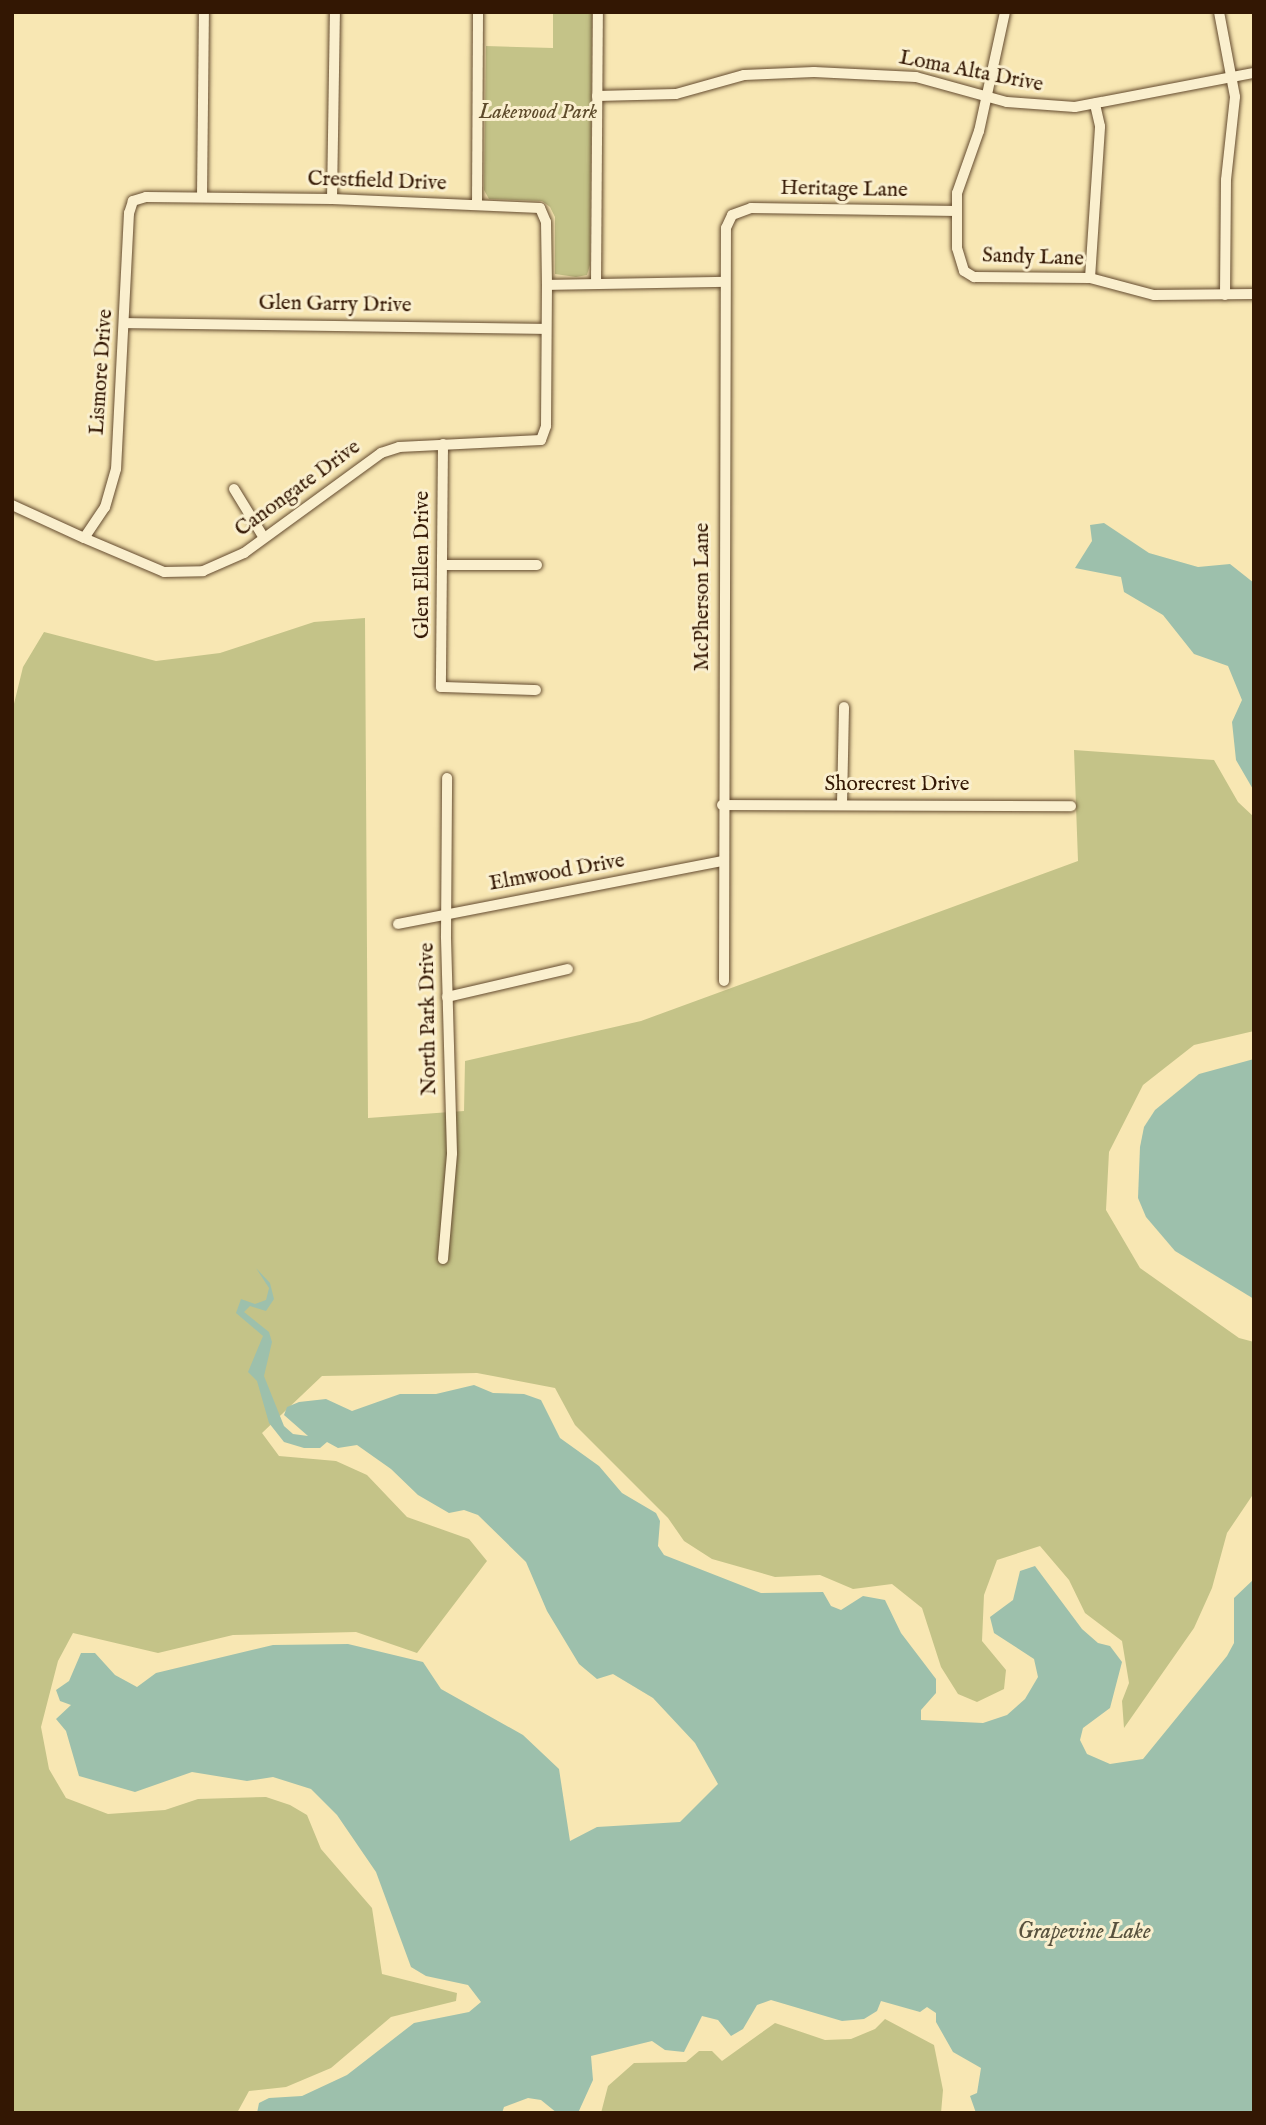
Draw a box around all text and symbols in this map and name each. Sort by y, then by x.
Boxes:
street label: Loma Alta Drive [897,46,1045,98]
park label: Lakewood Park [479,100,597,126]
street label: Crestfield Drive [307,167,447,197]
street label: Heritage Lane [780,176,908,204]
street label: Sandy Lane [982,244,1084,272]
street label: Glen Garry Drive [258,291,412,319]
street label: Lismore Drive [85,308,119,436]
street label: Canongate Drive [231,435,365,543]
street label: Glen Ellen Drive [410,491,436,639]
street label: McPherson Lane [690,523,716,671]
street label: Shorecrest Drive [825,772,969,798]
street label: Elmwood Drive [487,849,627,897]
street label: North Park Drive [415,942,443,1096]
water label: Grapevine Lake [1017,1918,1151,1946]

